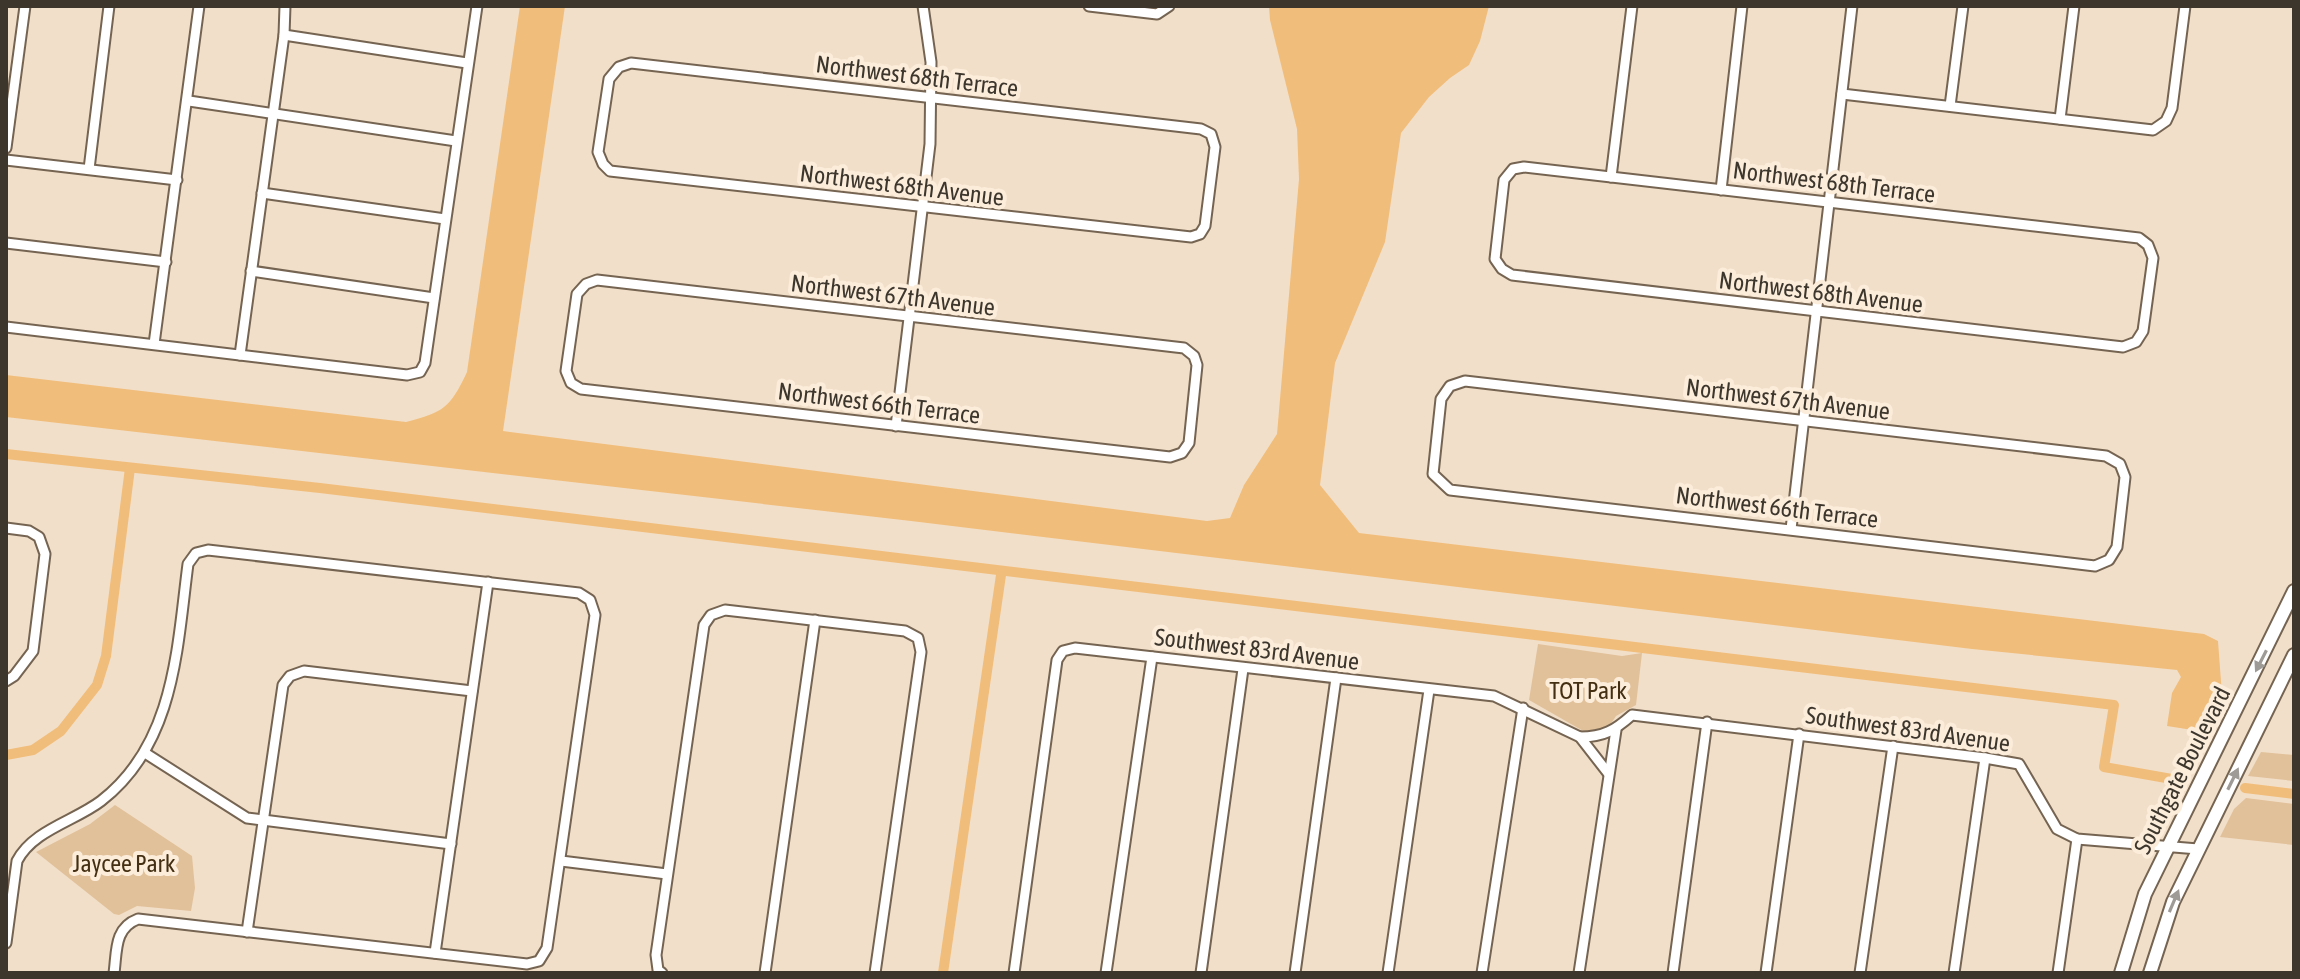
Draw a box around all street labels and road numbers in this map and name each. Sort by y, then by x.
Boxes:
street label: Northwest 68th Terrace [814,50,1020,102]
street label: Northwest 68th Terrace [1731,156,1937,208]
street label: Northwest 68th Avenue [798,159,1006,211]
street label: Northwest 68th Avenue [1717,266,1925,318]
street label: Northwest 67th Avenue [789,269,997,321]
street label: Northwest 67th Avenue [1684,373,1892,425]
street label: Northwest 66th Terrace [776,377,982,429]
street label: Northwest 66th Terrace [1674,481,1880,533]
street label: Southwest 83rd Avenue [1153,623,1361,675]
street label: Southgate Boulevard [2128,682,2236,858]
street label: Southwest 83rd Avenue [1804,701,2012,757]

